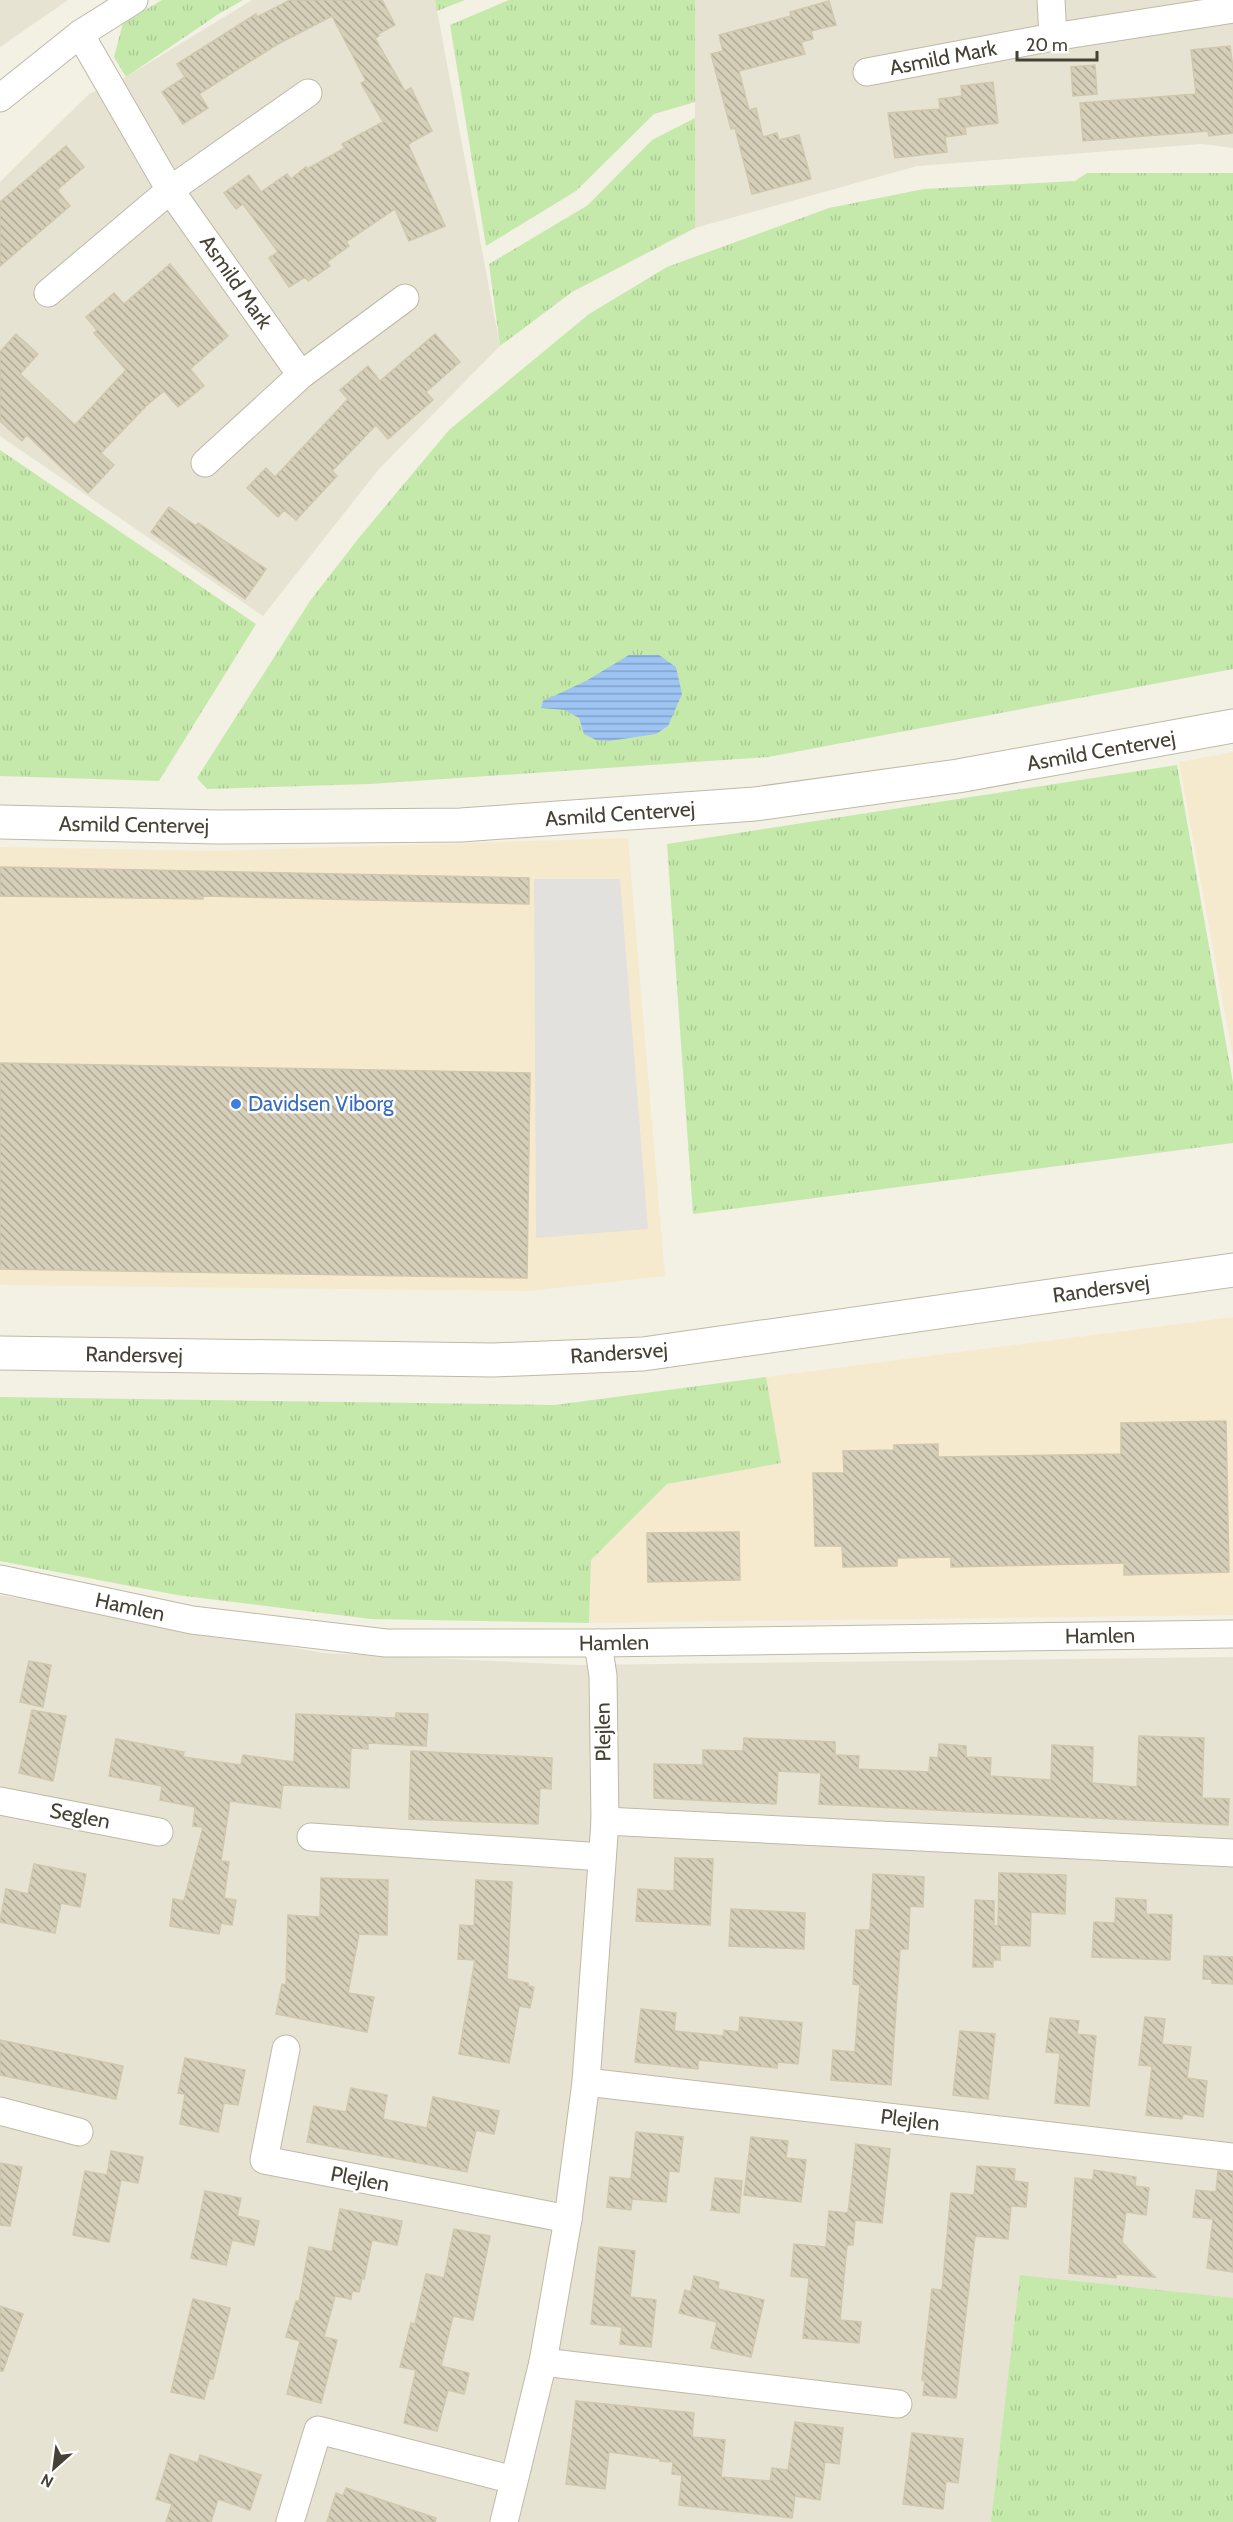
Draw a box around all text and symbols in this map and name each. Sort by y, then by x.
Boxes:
scale bar [1017,24,1096,62]
text: 20 m [1026,34,1068,56]
street label: Asmild Mark [887,35,999,80]
street label: Asmild Mark [195,230,278,334]
street label: Asmild Centervej [1025,725,1177,777]
street label: Asmild Centervej [544,796,696,832]
street label: Asmild Centervej [59,811,209,839]
place label: Davidsen Viborg [248,1091,394,1116]
marker: Davidsen Viborg [229,1097,243,1111]
street label: Randersvej [1051,1269,1151,1309]
street label: Randersvej [569,1337,669,1369]
street label: Randersvej [85,1341,183,1369]
street label: Hamlen [93,1587,167,1626]
street label: Hamlen [1065,1622,1135,1649]
street label: Hamlen [579,1629,649,1656]
street label: Plejlen [589,1702,617,1762]
street label: Seglen [48,1797,112,1834]
street label: Plejlen [879,2103,941,2137]
street label: Plejlen [328,2161,392,2197]
north arrow [24,2438,84,2498]
text: N [38,2470,57,2492]

